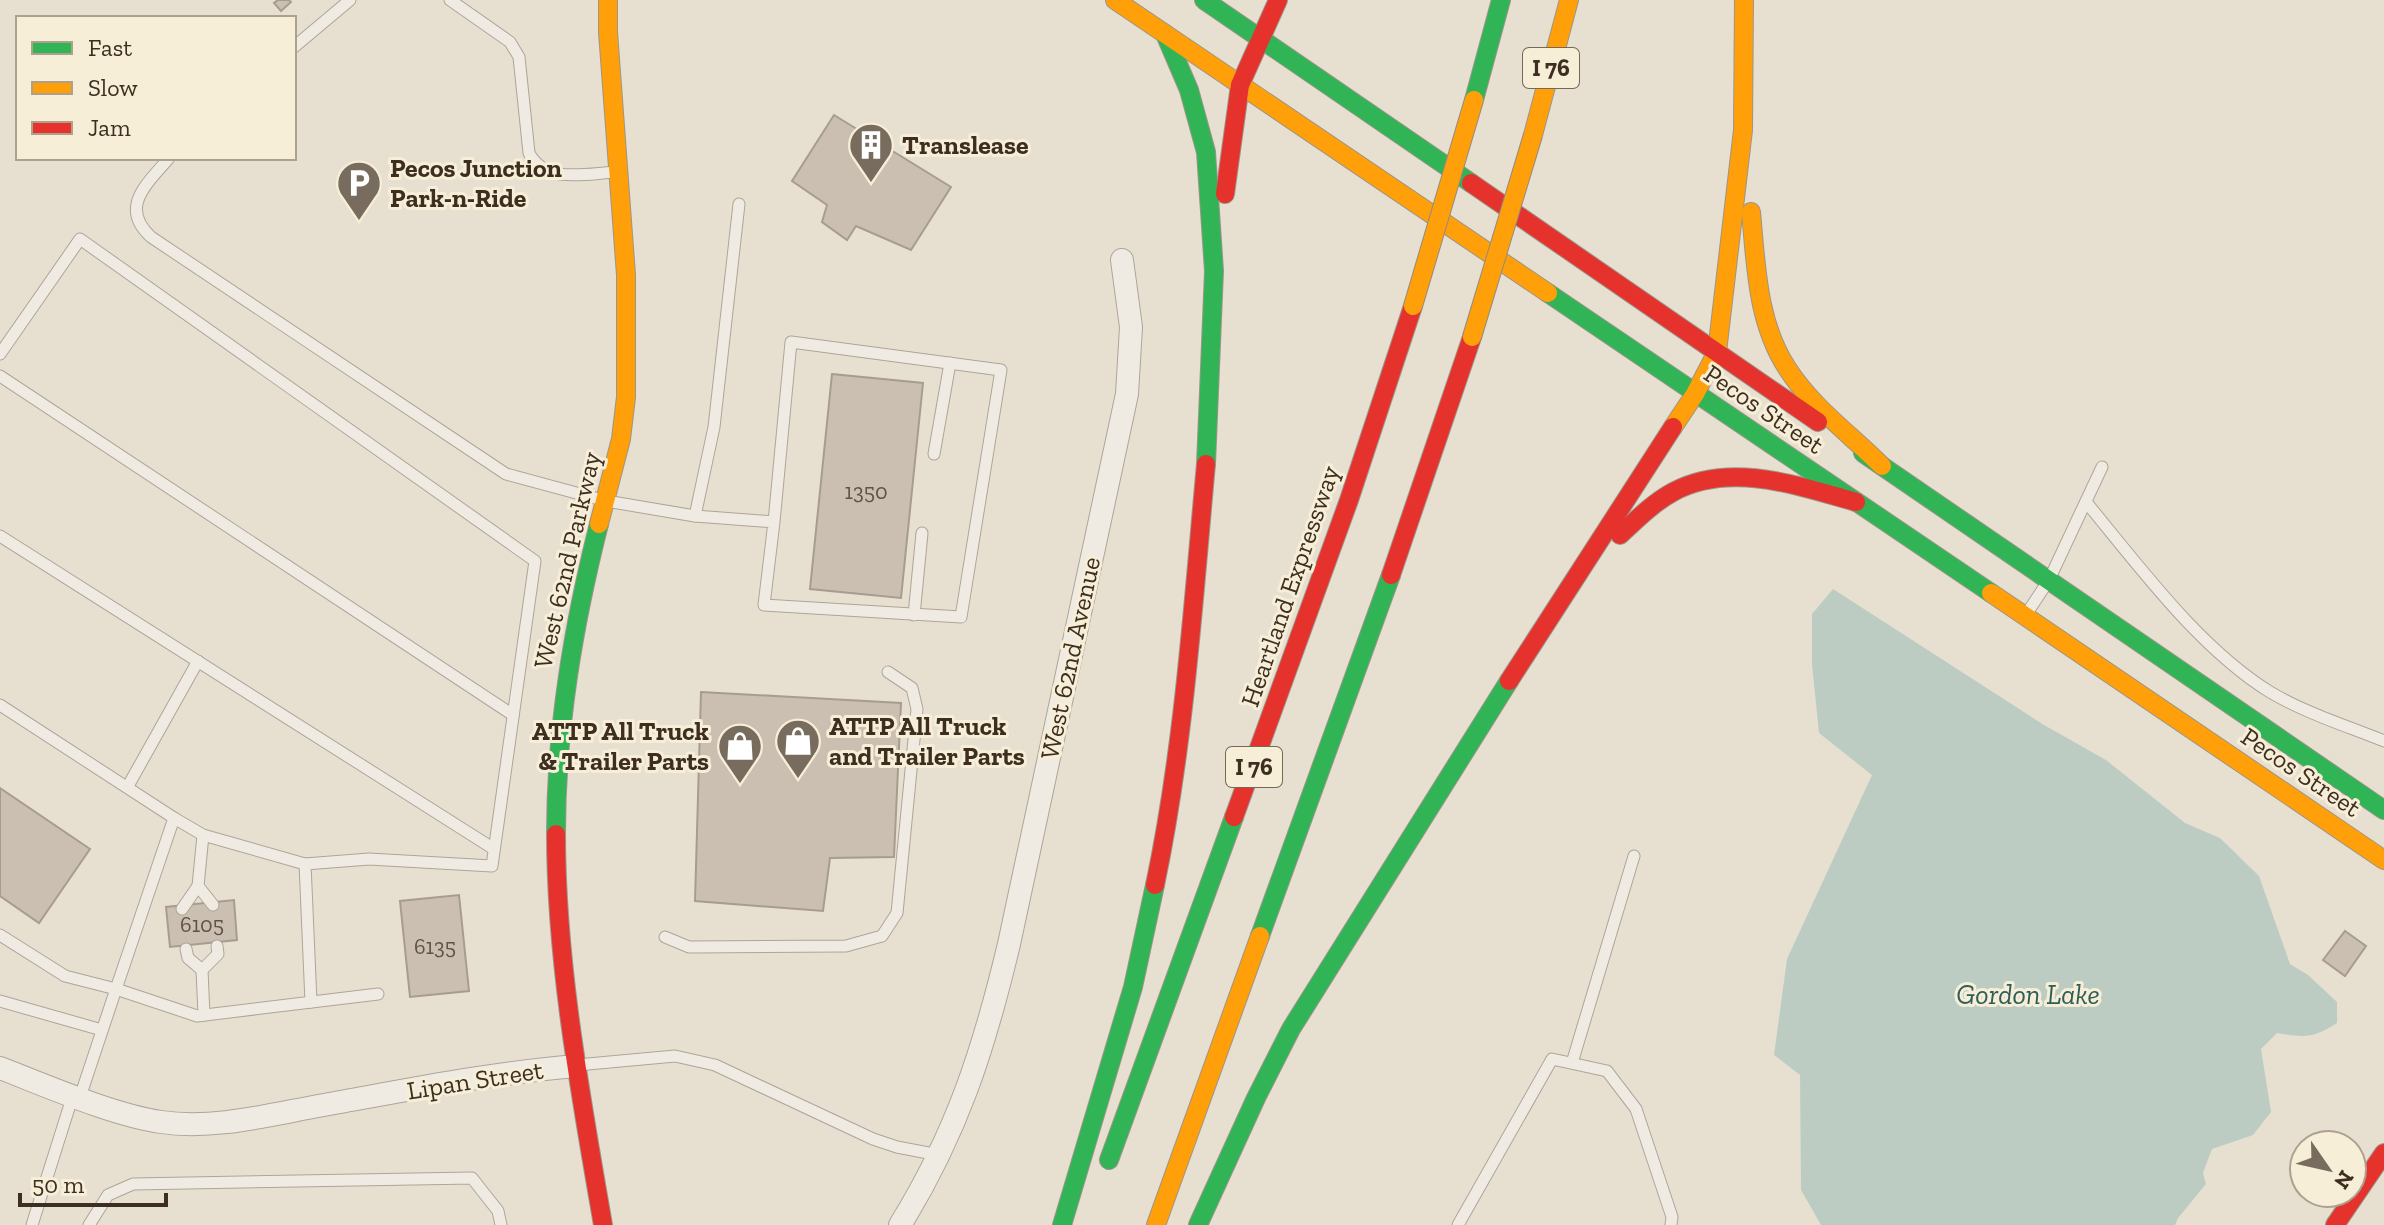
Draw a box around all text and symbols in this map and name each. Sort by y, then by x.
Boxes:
legend [16,16,296,160]
text: Fast [88,33,132,62]
road number: I 76 [1523,48,1579,88]
text: Slow [88,73,138,102]
text: Jam [88,113,131,142]
building icon: Translease [847,121,895,184]
place label: Translease [902,129,1029,161]
place label: Pecos Junction Park-n-Ride [390,152,563,214]
parking icon: Pecos Junction Park-n-Ride [335,159,383,222]
street label: Pecos Street [1698,357,1830,461]
street label: West 62nd Parkway [527,448,608,671]
street label: Heartland Expressway [1234,461,1347,711]
house number: 1350 [844,478,888,505]
street label: West 62nd Avenue [1033,554,1107,762]
place label: ATTP All Truck and Trailer Parts [829,710,1025,772]
place label: ATTP All Truck & Trailer Parts [532,715,710,777]
shop icon: ATTP All Truck and Trailer Parts [774,717,822,780]
street label: Pecos Street [2235,720,2367,824]
shop icon: ATTP All Truck & Trailer Parts [716,722,764,785]
road number: I 76 [1226,747,1282,787]
house number: 6105 [180,911,224,938]
house number: 6135 [414,933,456,960]
water label: Gordon Lake [1956,978,2100,1011]
street label: Lipan Street [405,1053,546,1107]
north arrow [2288,1129,2368,1209]
scale bar [20,1157,166,1207]
text: N [2328,1165,2360,1195]
text: 50 m [32,1170,85,1199]

